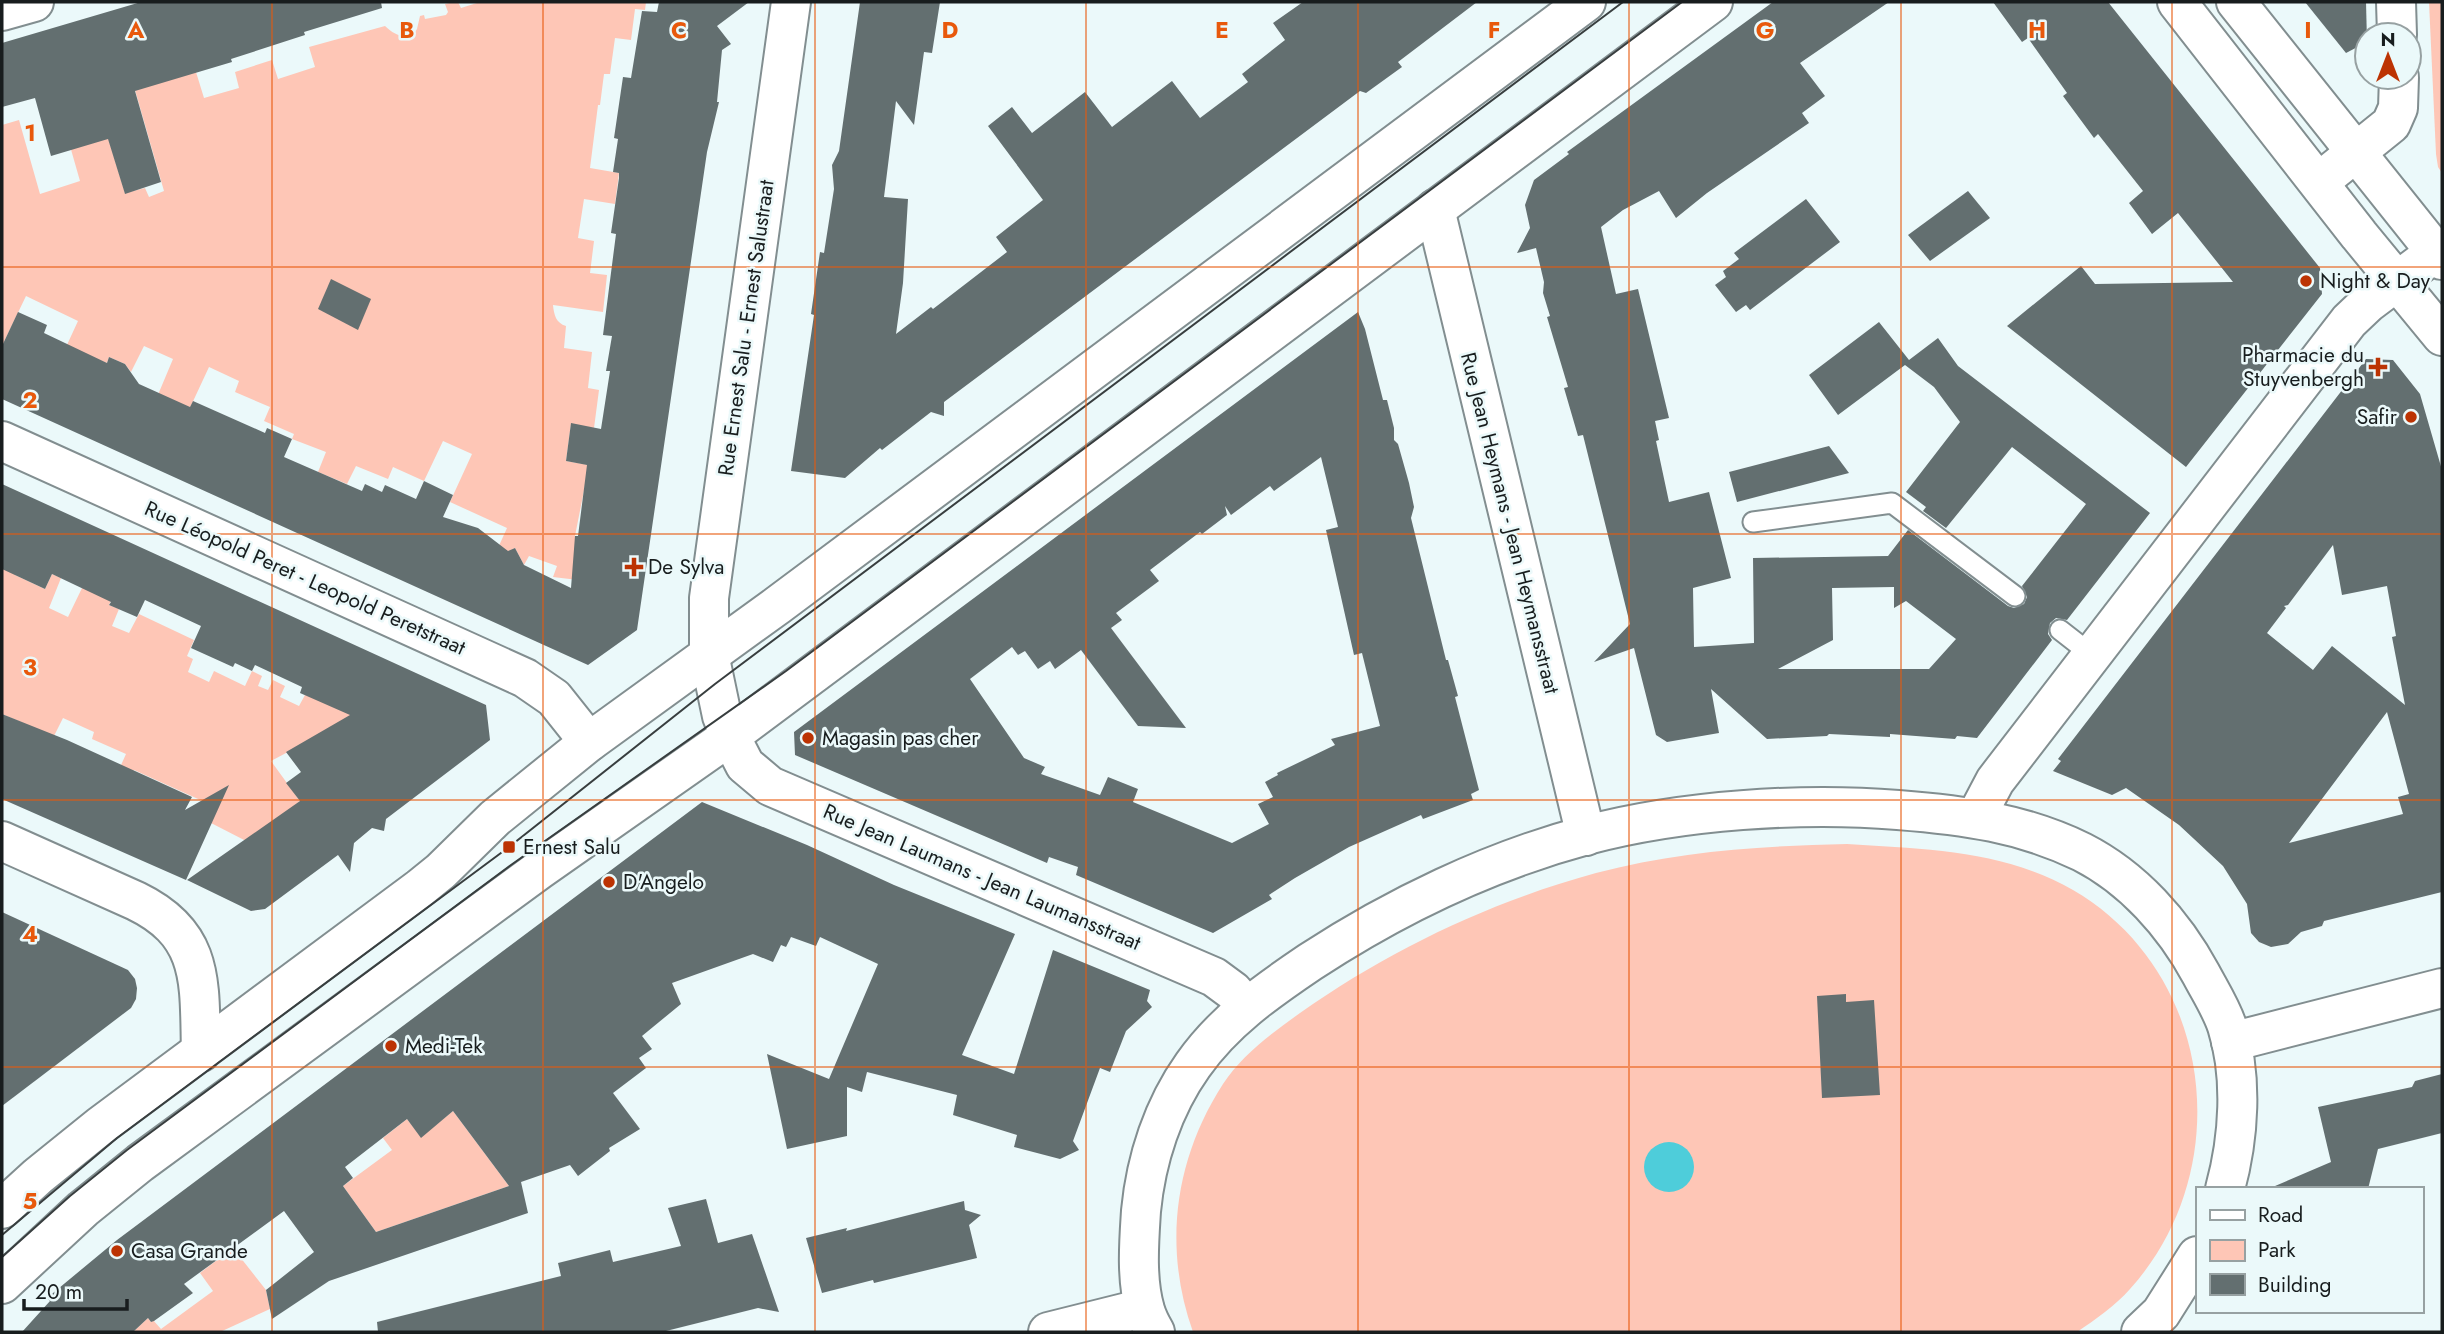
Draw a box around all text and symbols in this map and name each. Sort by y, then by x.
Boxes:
text: A [127,13,145,47]
text: B [399,13,415,47]
text: C [671,13,687,47]
text: D [942,13,959,47]
text: E [1215,13,1229,47]
text: F [1488,13,1500,47]
text: G [1756,13,1774,47]
text: H [2028,13,2046,47]
text: I [2304,13,2312,47]
north arrow [2353,21,2423,91]
text: N [2380,26,2396,53]
text: 1 [24,116,36,150]
street label: Rue Ernest Salu - Ernest Salustraat [710,178,782,478]
place label: Night & Day [2320,266,2431,296]
marker: Night & Day [2298,273,2314,289]
place label: Pharmacie du Stuyvenbergh [2242,340,2364,394]
street label: Rue Jean Heymans - Jean Heymansstraat [1453,349,1567,697]
marker: Pharmacie du Stuyvenbergh [2370,359,2386,375]
text: 2 [22,383,38,417]
place label: Safir [2357,402,2398,432]
marker: Safir [2403,409,2419,425]
street label: Rue Léopold Peret - Leopold Peretstraat [140,493,470,663]
place label: De Sylva [648,552,724,582]
marker: De Sylva [626,559,642,575]
text: 3 [23,650,37,684]
place label: Magasin pas cher [822,723,979,753]
marker: Magasin pas cher [800,730,816,746]
street label: Rue Jean Laumans - Jean Laumansstraat [818,796,1146,958]
place label: Ernest Salu [523,832,621,862]
marker: Ernest Salu [501,839,517,855]
place label: D'Angelo [623,867,704,897]
marker: D'Angelo [601,874,617,890]
text: 4 [22,917,38,951]
place label: Medi-Tek [405,1031,483,1061]
marker: Medi-Tek [383,1038,399,1054]
text: 5 [23,1184,37,1218]
legend [2196,1187,2423,1313]
text: Road [2258,1200,2303,1230]
text: Park [2258,1235,2296,1265]
place label: Casa Grande [131,1236,248,1266]
marker: Casa Grande [109,1243,125,1259]
scale bar [24,1268,128,1312]
text: Building [2258,1270,2331,1300]
text: 20 m [35,1277,82,1307]

